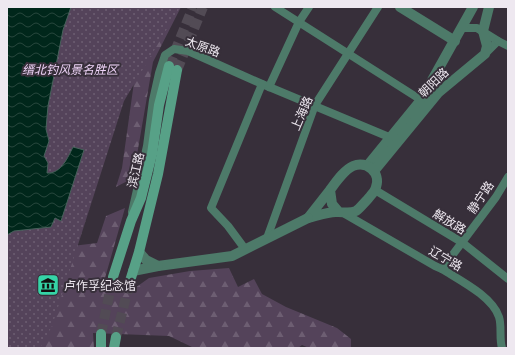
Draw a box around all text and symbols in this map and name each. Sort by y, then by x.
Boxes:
street label: 太原路 [183,31,223,61]
park label: 缙北钓风景名胜区 [22,60,120,78]
street label: 朝阳路 [414,63,452,101]
street label: 上海路 [286,93,316,133]
street label: 滨江路 [122,150,148,190]
street label: 静宁路 [462,177,498,217]
street label: 解放路 [430,204,470,238]
street label: 辽宁路 [426,241,466,275]
museum icon: 卢作孚纪念馆 [35,272,61,298]
place label: 卢作孚纪念馆 [64,276,136,294]

